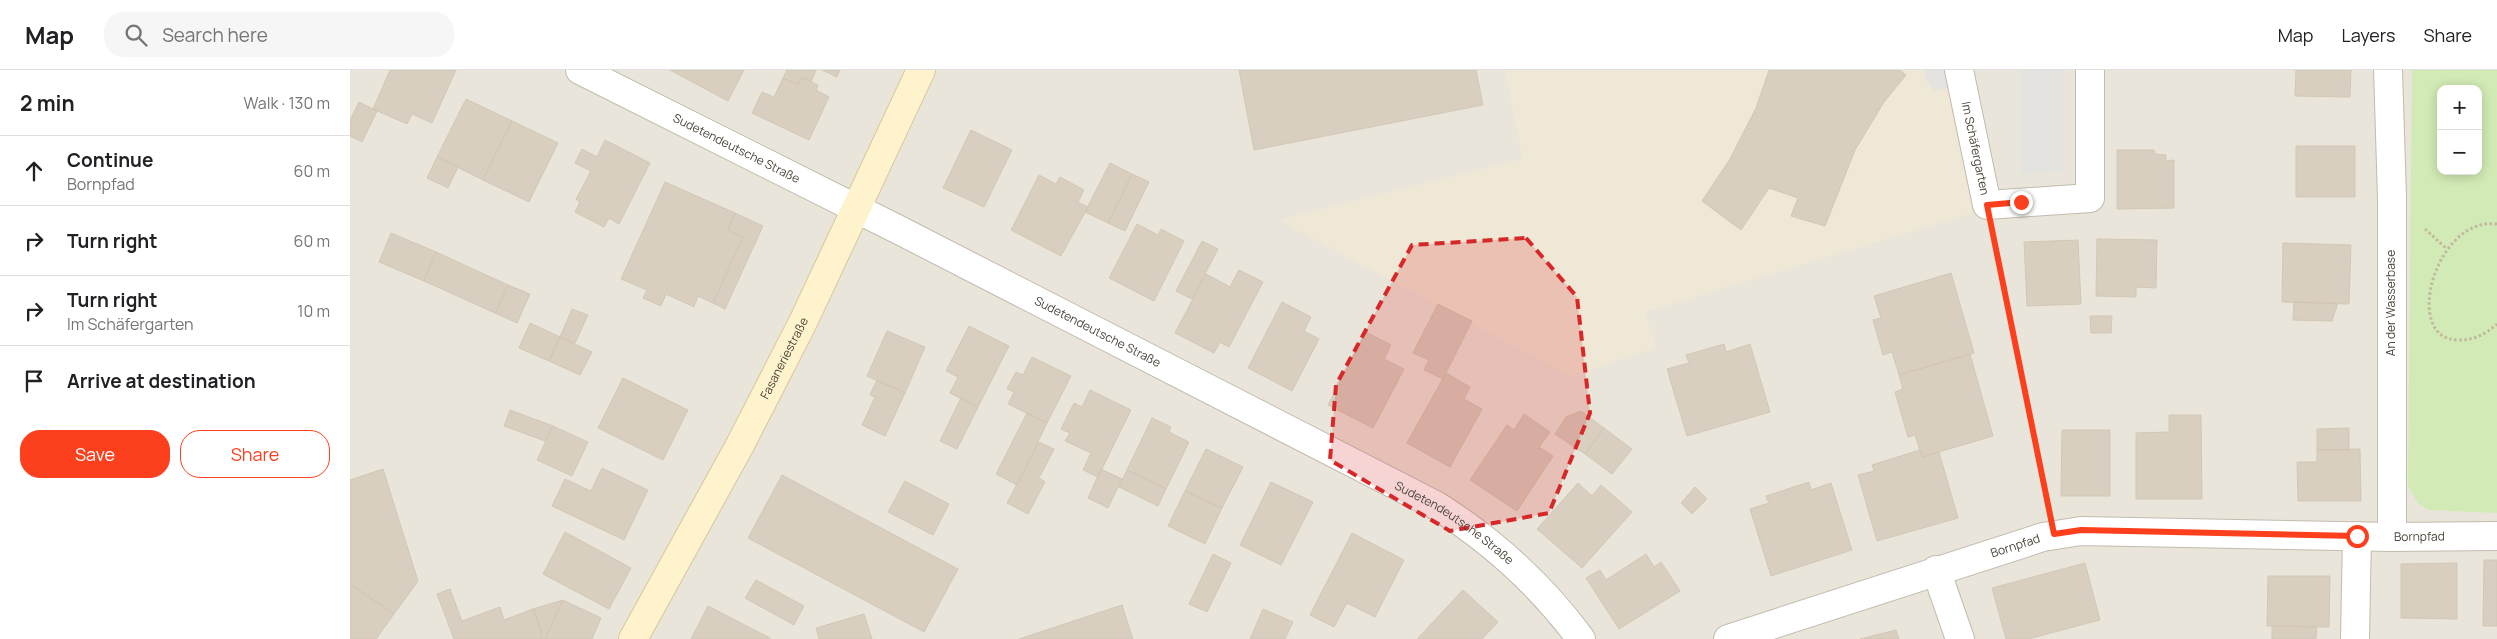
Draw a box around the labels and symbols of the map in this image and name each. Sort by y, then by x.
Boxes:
street label: Im Schäfergarten [1958,100,1994,197]
street label: Sudetendeutsche Straße [670,109,803,187]
route end [2010,191,2033,214]
street label: An der Wasserbase [2382,250,2399,356]
street label: Sudetendeutsche Straße [1032,292,1164,371]
street label: Fasaneriestraße [756,314,812,402]
street label: Sudetendeutsche Straße [1392,477,1518,568]
route start [2346,525,2369,548]
street label: Bornpfad [2394,527,2445,545]
street label: Bornpfad [1988,530,2042,561]

